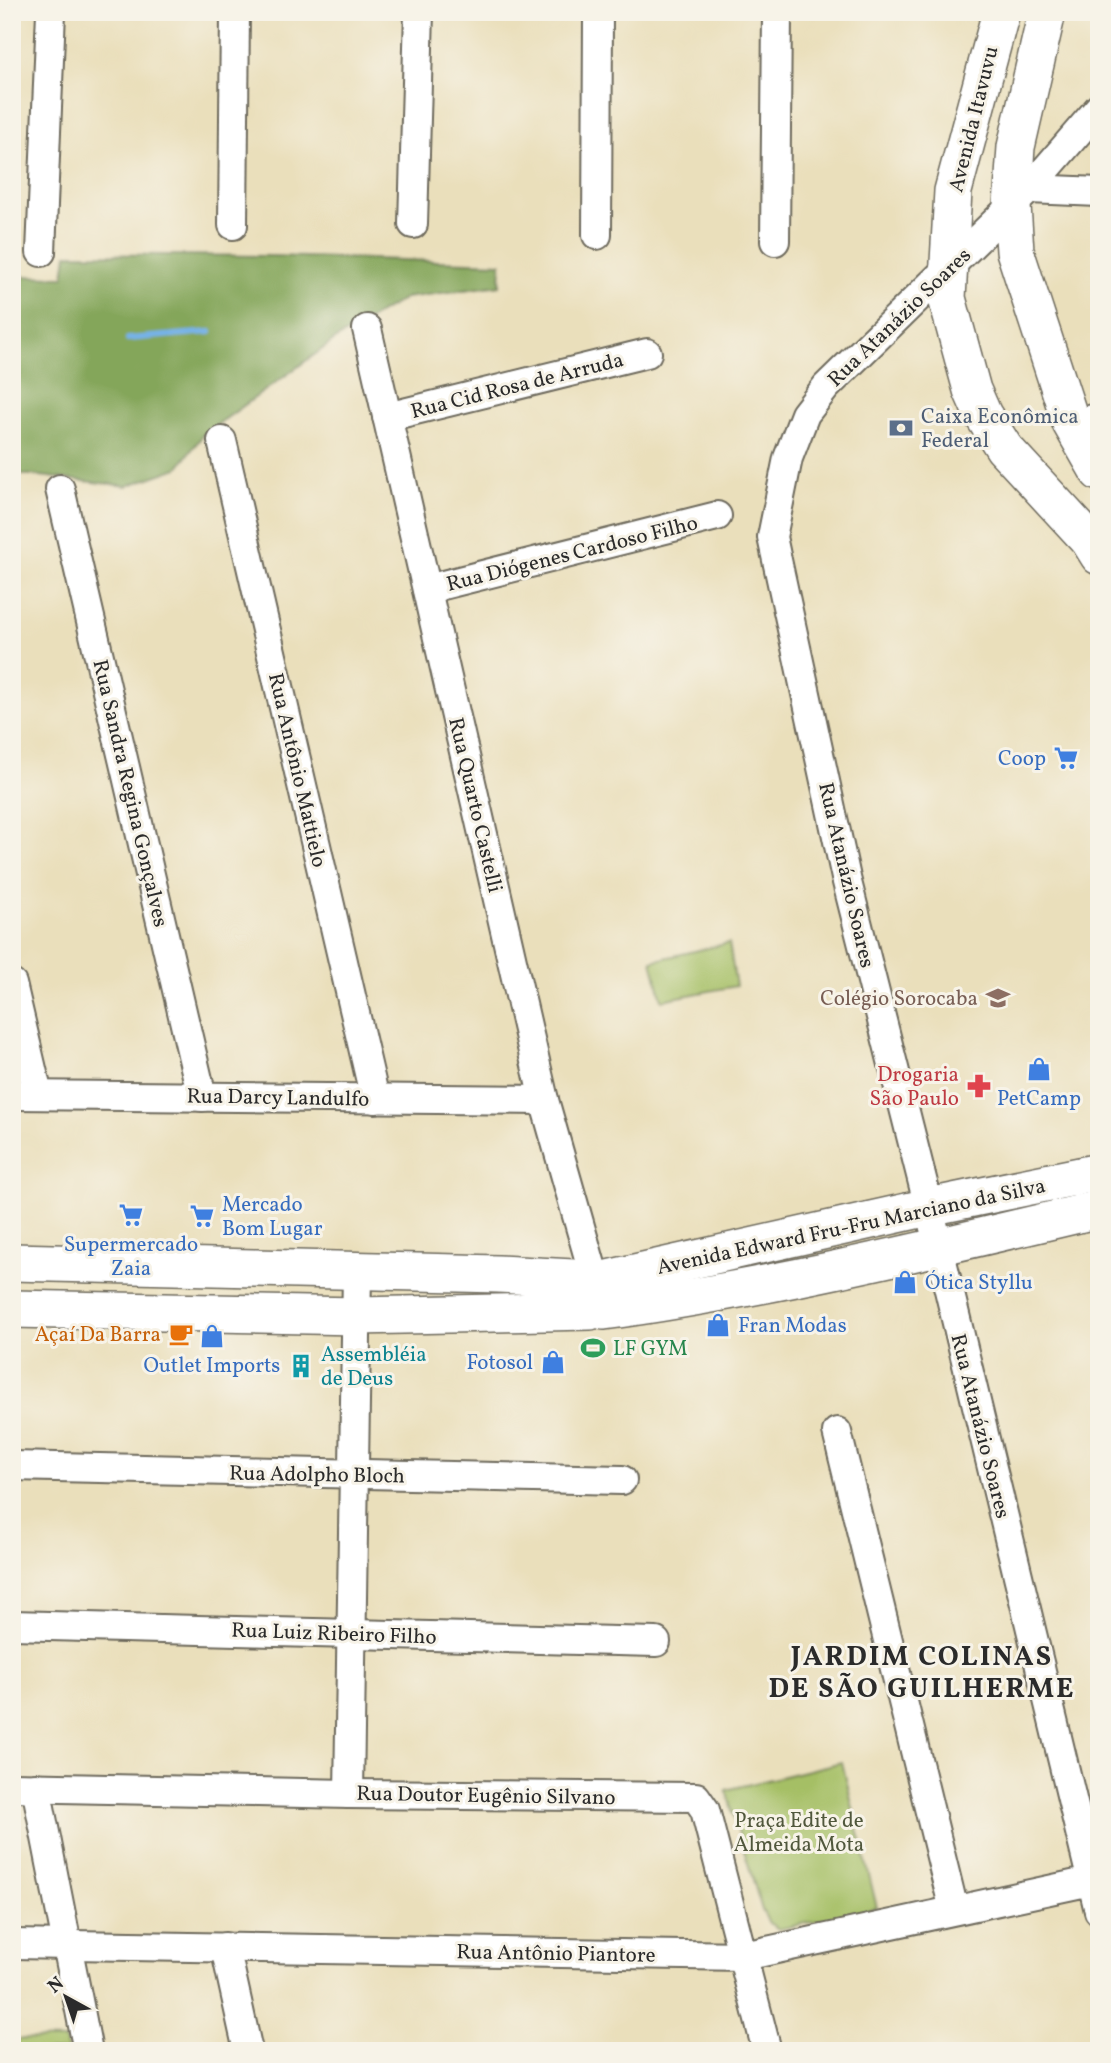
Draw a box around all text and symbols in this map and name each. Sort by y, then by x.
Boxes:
street label: Avenida Itavuvu [942,43,1007,195]
street label: Rua Atanázio Soares [822,242,978,394]
street label: Rua Cid Rosa de Arruda [408,346,627,427]
place label: Caixa Econômica Federal [921,403,1079,456]
bank icon: Caixa Econômica Federal [887,414,915,442]
street label: Rua Diógenes Cardoso Filho [444,509,701,600]
street label: Rua Sandra Regina Gonçalves [85,657,174,930]
street label: Rua Antônio Mattielo [260,670,333,870]
street label: Rua Quarto Castelli [440,715,509,896]
supermarket icon: Coop [1052,744,1080,772]
place label: Coop [998,745,1046,774]
street label: Rua Atanázio Soares [810,780,881,971]
school or university icon: Colégio Sorocaba [984,984,1012,1012]
place label: Colégio Sorocaba [820,985,978,1014]
shop icon: PetCamp [1025,1055,1053,1083]
place label: Drogaria São Paulo [870,1061,959,1114]
pharmacy icon: Drogaria São Paulo [965,1072,993,1100]
street label: Rua Darcy Landulfo [186,1082,370,1115]
place label: PetCamp [997,1085,1081,1114]
street label: Avenida Edward Fru-Fru Marciano da Silva [654,1172,1048,1283]
place label: Mercado Bom Lugar [222,1191,323,1244]
supermarket icon: Supermercado Zaia [117,1201,145,1229]
supermarket icon: Mercado Bom Lugar [188,1202,216,1230]
place label: Supermercado Zaia [64,1231,198,1284]
shop icon: Ótica Styllu [891,1268,919,1296]
place label: Ótica Styllu [925,1269,1033,1298]
shop icon: Fran Modas [704,1311,732,1339]
place label: Fran Modas [738,1312,847,1341]
cafe icon: Açaí Da Barra [167,1320,195,1348]
place label: Açaí Da Barra [35,1321,161,1350]
shop icon: Outlet Imports [198,1322,226,1350]
street label: Rua Atanázio Soares [943,1331,1017,1522]
sports icon: LF GYM [579,1334,607,1362]
place label: LF GYM [613,1335,688,1364]
place label: Assembléia de Deus [321,1341,427,1394]
shop icon: Fotosol [539,1348,567,1376]
place label: Fotosol [467,1349,533,1378]
place label: Outlet Imports [144,1352,280,1381]
building icon: Assembléia de Deus [287,1352,315,1380]
street label: Rua Adolpho Bloch [229,1459,405,1492]
street label: Rua Luiz Ribeiro Filho [231,1616,437,1653]
district label: JARDIM COLINAS DE SÃO GUILHERME [768,1638,1076,1709]
street label: Rua Doutor Eugênio Silvano [356,1780,616,1813]
park label: Praça Edite de Almeida Mota [734,1807,864,1860]
street label: Rua Antônio Piantore [456,1938,656,1971]
north arrow [32,1962,102,2032]
text: N [43,1971,70,2000]

